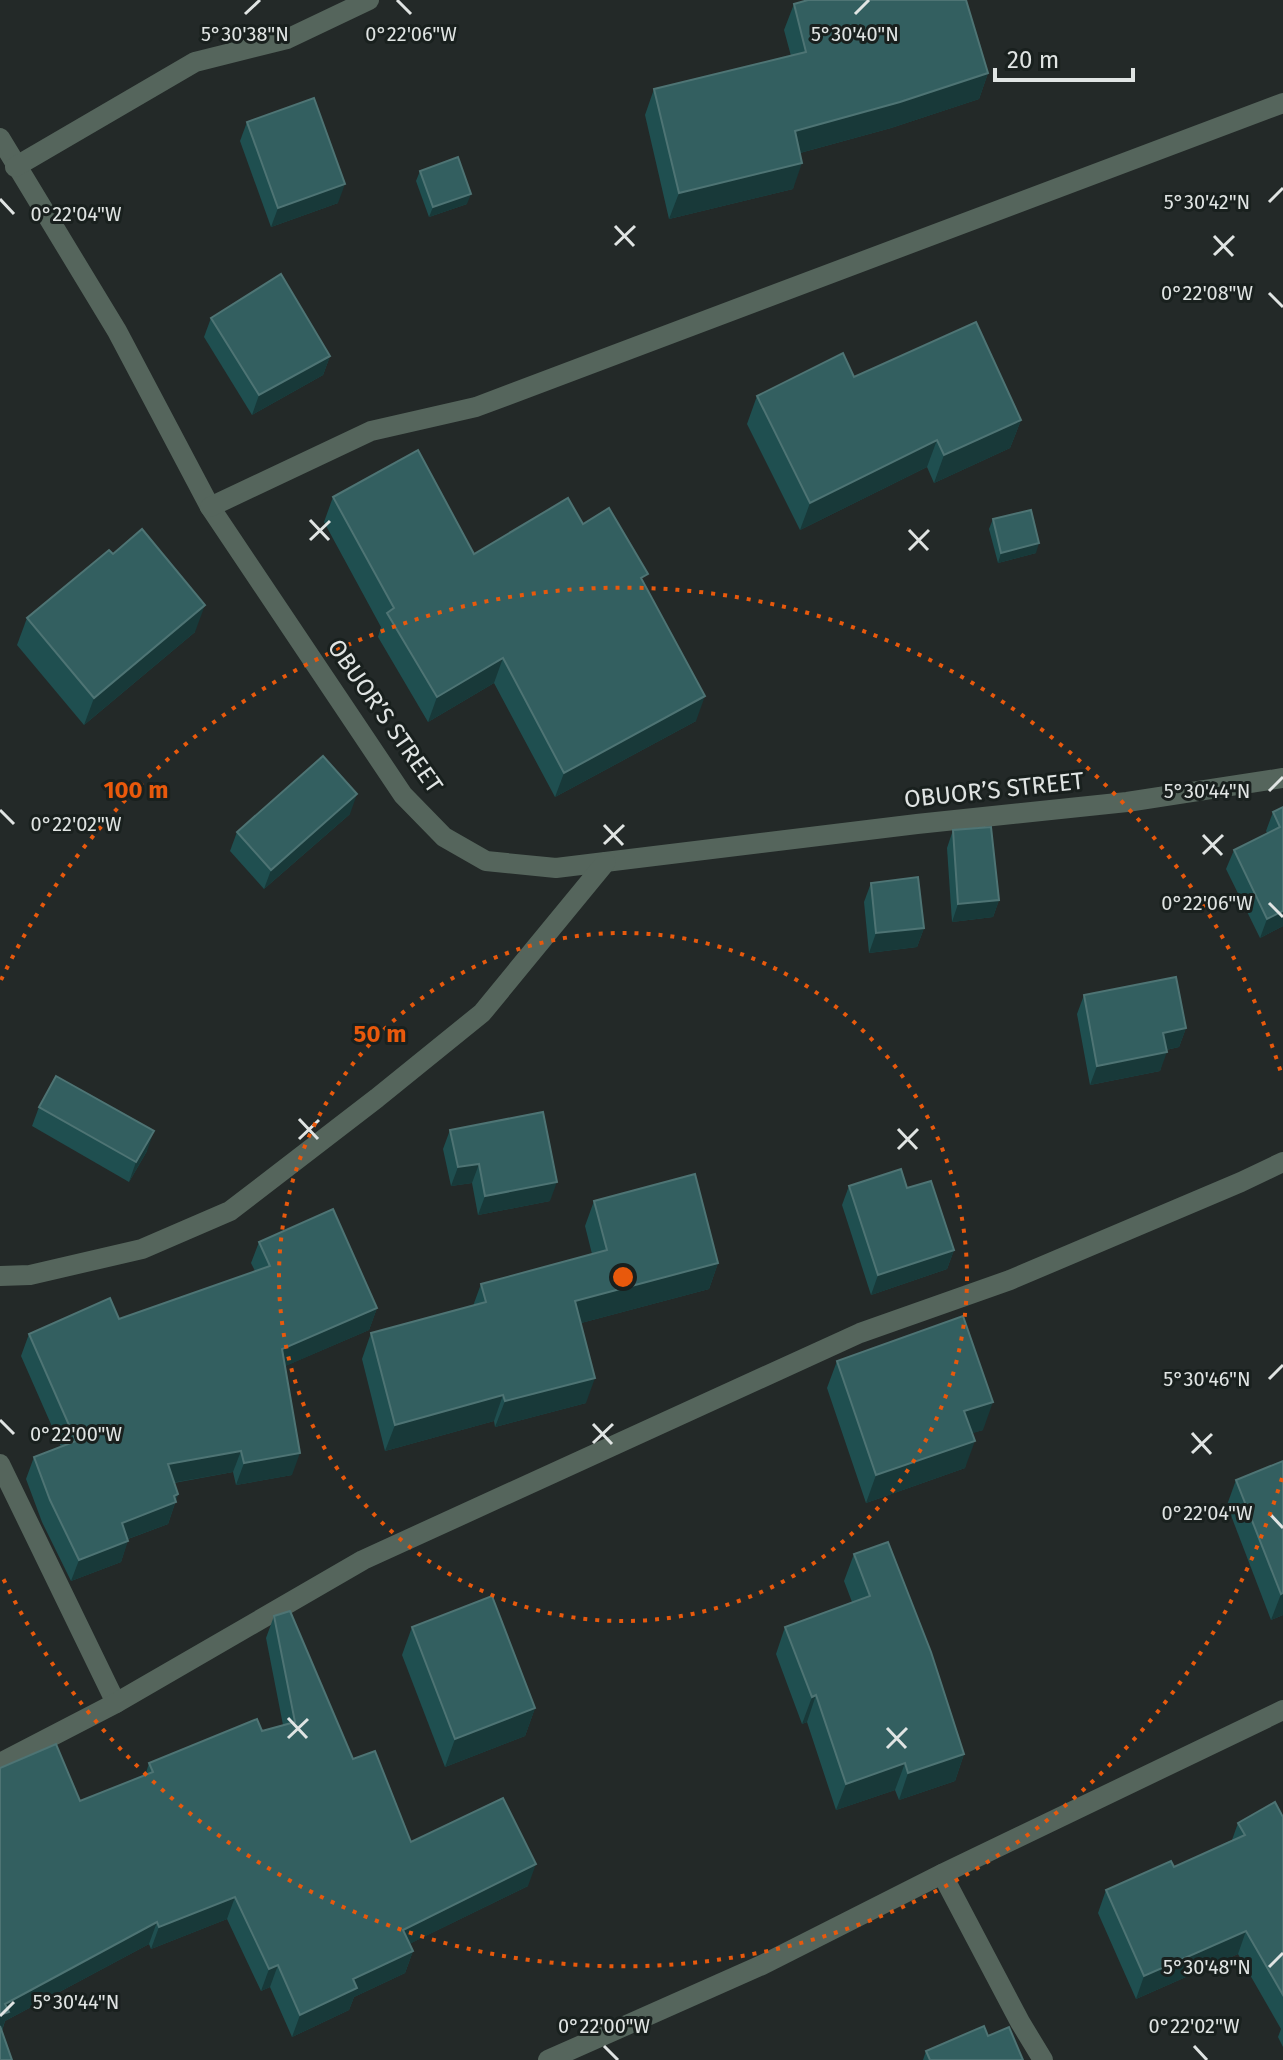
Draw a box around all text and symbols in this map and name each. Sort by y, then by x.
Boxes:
text: 5°30'38"N [201,22,289,46]
text: 0°22'06"W [365,22,457,46]
text: 5°30'40"N [811,22,899,46]
scale bar [995,32,1133,82]
text: 20 m [1007,46,1059,74]
text: 5°30'42"N [1164,190,1250,214]
text: 0°22'04"W [31,202,122,226]
text: 0°22'08"W [1161,281,1253,305]
street label: OBUOR’S STREET [322,634,449,799]
street label: OBUOR’S STREET [903,767,1086,813]
text: 100 m [103,776,169,804]
text: 5°30'44"N [1164,779,1250,803]
text: 0°22'02"W [31,812,122,836]
text: 0°22'06"W [1161,891,1253,915]
text: 50 m [354,1020,406,1048]
centre of rings [609,1263,637,1291]
text: 5°30'46"N [1163,1367,1251,1391]
text: 0°22'00"W [30,1422,123,1446]
text: 0°22'04"W [1162,1501,1253,1525]
text: 5°30'48"N [1163,1955,1251,1979]
text: 5°30'44"N [33,1990,119,2014]
text: 0°22'00"W [558,2014,651,2038]
text: 0°22'02"W [1149,2014,1240,2038]

